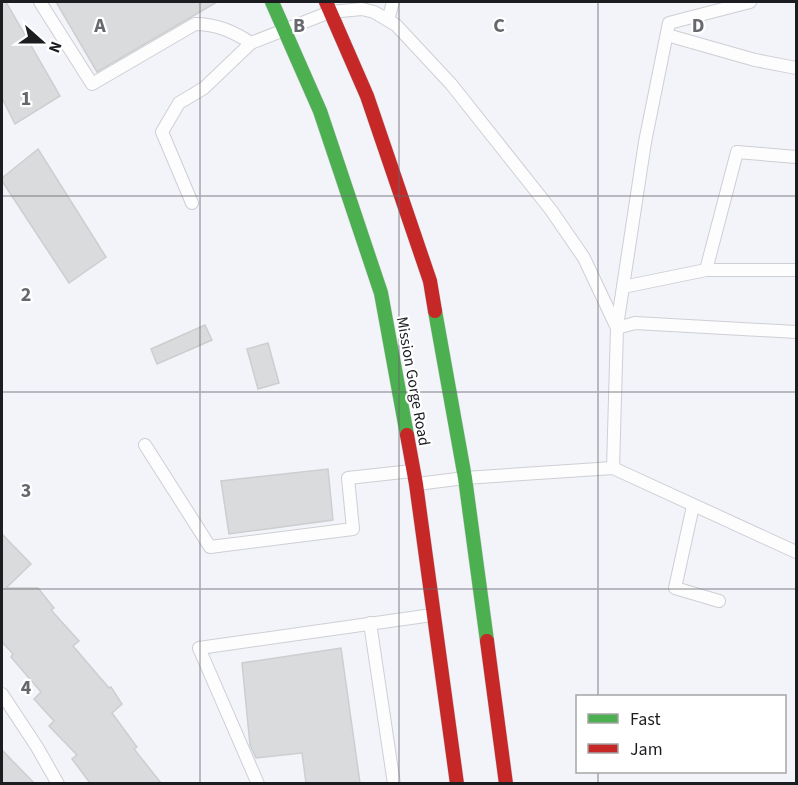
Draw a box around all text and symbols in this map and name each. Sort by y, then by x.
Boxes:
north arrow [12,12,72,72]
text: A [93,12,106,40]
text: B [293,12,305,40]
text: C [493,12,505,40]
text: D [692,12,704,40]
text: N [43,38,67,56]
text: 1 [21,85,31,113]
text: 2 [21,281,31,309]
street label: Mission Gorge Road [391,315,435,447]
text: 3 [21,477,31,505]
text: 4 [21,674,32,702]
legend [576,695,786,773]
text: Fast [630,707,661,732]
text: Jam [630,737,663,762]

